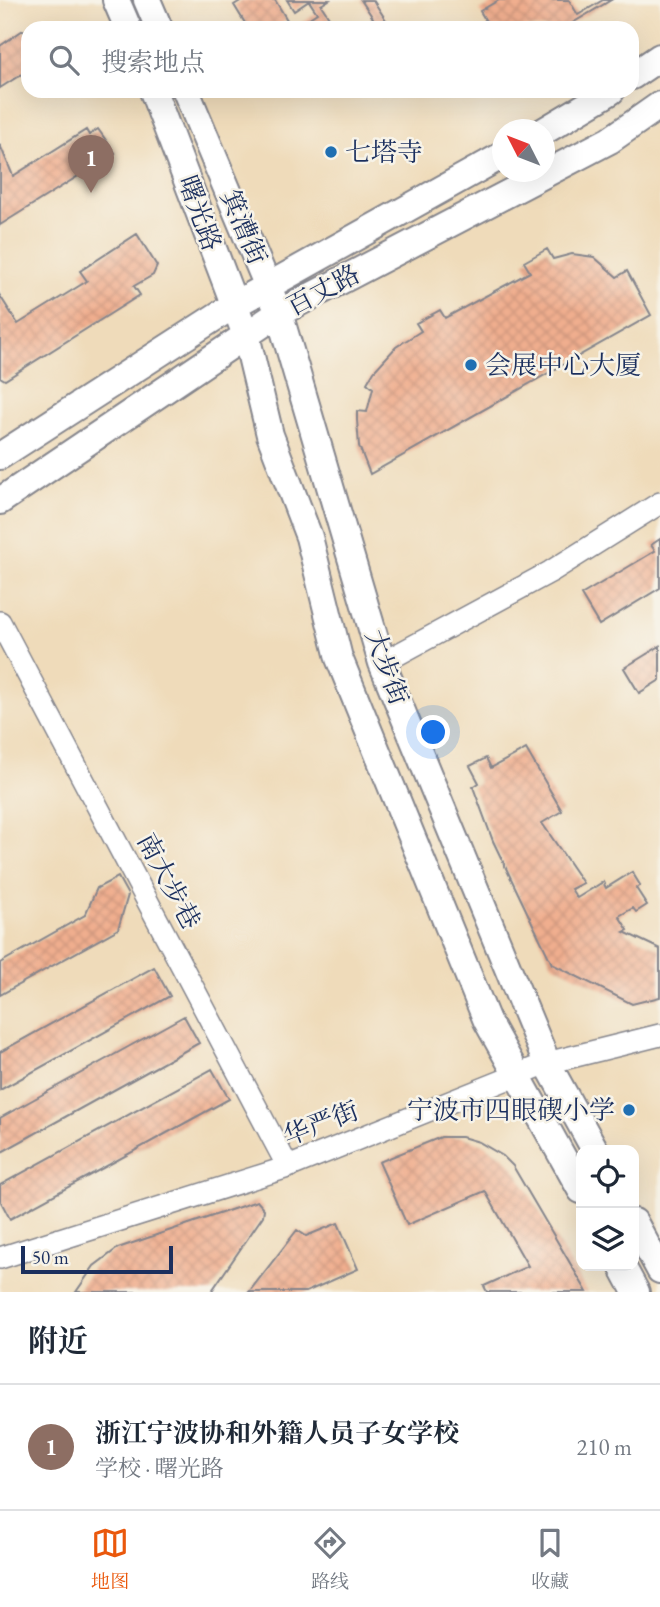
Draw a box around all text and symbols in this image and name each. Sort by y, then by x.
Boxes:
search box [21,21,639,98]
icon: search [45,41,83,79]
text: 搜索地点 [101,45,205,79]
north arrow [492,119,555,182]
pin: 1 [68,135,114,193]
place label: 七塔寺 [345,135,423,169]
marker: 七塔寺 [323,144,339,160]
street label: 曙光路 [171,171,229,255]
street label: 箕漕街 [213,184,275,270]
street label: 百丈路 [281,257,365,323]
place label: 会展中心大厦 [485,348,641,382]
marker: 会展中心大厦 [463,357,479,373]
street label: 大步街 [358,625,416,709]
your location [416,715,450,749]
street label: 南大步巷 [130,827,208,935]
street label: 华严街 [278,1093,364,1153]
place label: 宁波市四眼碶小学 [407,1093,615,1127]
marker: 宁波市四眼碶小学 [621,1102,637,1118]
map controls [576,1145,639,1271]
button: locate [576,1145,639,1208]
button: layers [576,1208,639,1271]
scale bar [21,1243,173,1275]
text: 50 m [32,1245,69,1270]
text: 附近 [28,1321,88,1360]
text: 浙江宁波协和外籍人员子女学校 [95,1416,459,1450]
text: 1 [45,1432,57,1462]
text: 210 m [576,1432,632,1462]
text: 学校 · 曙光路 [95,1453,224,1483]
tab: 地图 [91,1524,129,1594]
tab: 路线 [311,1524,349,1594]
tab: 收藏 [531,1524,569,1594]

